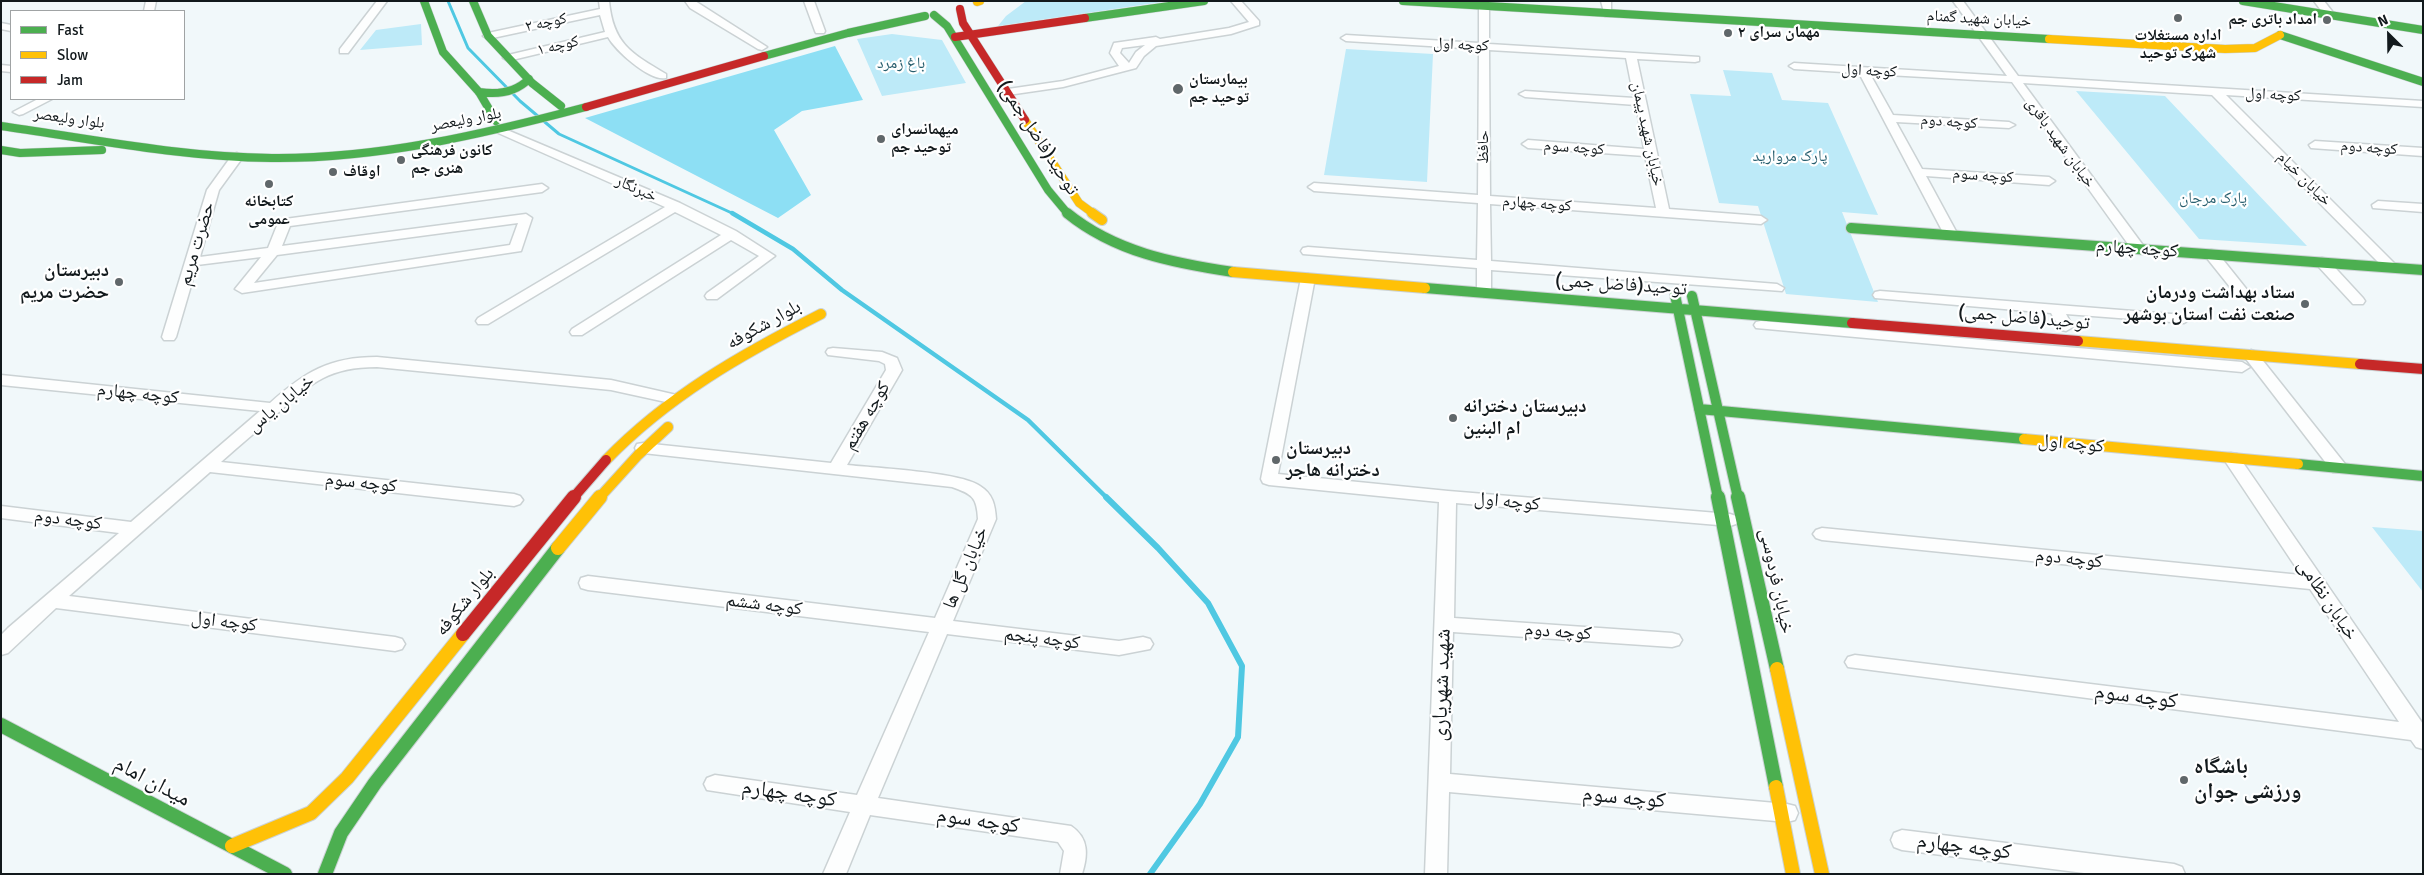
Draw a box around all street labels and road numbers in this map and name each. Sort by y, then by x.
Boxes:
street label: خیابان شهید گمنام [1926,7,2032,31]
street label: کوچه ۲ [523,9,569,37]
street label: کوچه ۱ [535,32,581,60]
street label: کوچه اول [1433,34,1489,56]
street label: کوچه اول [1841,60,1897,82]
street label: توحید(فاضل جمی) [992,76,1084,200]
street label: خیابان شهید پیمان [1627,80,1667,188]
street label: کوچه اول [2245,84,2301,106]
street label: خیابان شهید باقری [2021,94,2099,192]
street label: بلوار ولیعصر [429,104,503,136]
street label: بلوار ولیعصر [32,105,106,133]
street label: کوچه دوم [1920,110,1978,134]
street label: حافظ [1474,130,1494,164]
street label: کوچه سوم [1543,136,1605,160]
street label: کوچه دوم [2340,136,2398,160]
street label: خیابان خیام [2273,148,2335,210]
street label: کوچه سوم [1952,164,2014,188]
street label: خبرنگار [612,171,660,207]
street label: کوچه چهارم [1502,192,1572,216]
street label: حضرت مریم [173,199,221,289]
street label: کوچه چهارم [2095,235,2179,263]
street label: توحید(فاضل جمی) [1554,269,1688,301]
street label: بلوار شکوفه [723,295,805,355]
street label: توحید(فاضل جمی) [1957,301,2091,335]
street label: خیابان یاس [243,370,319,438]
street label: کوچه چهارم [96,378,180,410]
street label: کوچه هفتم [838,378,896,454]
street label: کوچه اول [2037,430,2105,458]
street label: کوچه سوم [324,468,398,498]
street label: کوچه اول [1473,488,1541,516]
street label: کوچه دوم [33,505,103,535]
street label: خیابان گل ها [939,524,993,612]
street label: خیابان فردوسی [1754,526,1798,636]
street label: کوچه دوم [2034,544,2104,574]
street label: خیابان نظامی [2292,555,2362,645]
street label: بلوار شکوفه [430,563,500,641]
street label: کوچه ششم [725,589,803,621]
street label: کوچه اول [190,607,258,637]
street label: کوچه دوم [1523,618,1593,646]
street label: کوچه پنجم [1003,623,1081,655]
street label: شهید شهریاری [1427,628,1457,742]
street label: کوچه سوم [2093,679,2179,715]
street label: میدان امام [109,751,195,813]
street label: کوچه چهارم [740,774,838,814]
street label: کوچه سوم [1581,781,1667,815]
street label: کوچه سوم [935,802,1021,840]
street label: کوچه چهارم [1915,828,2013,866]

